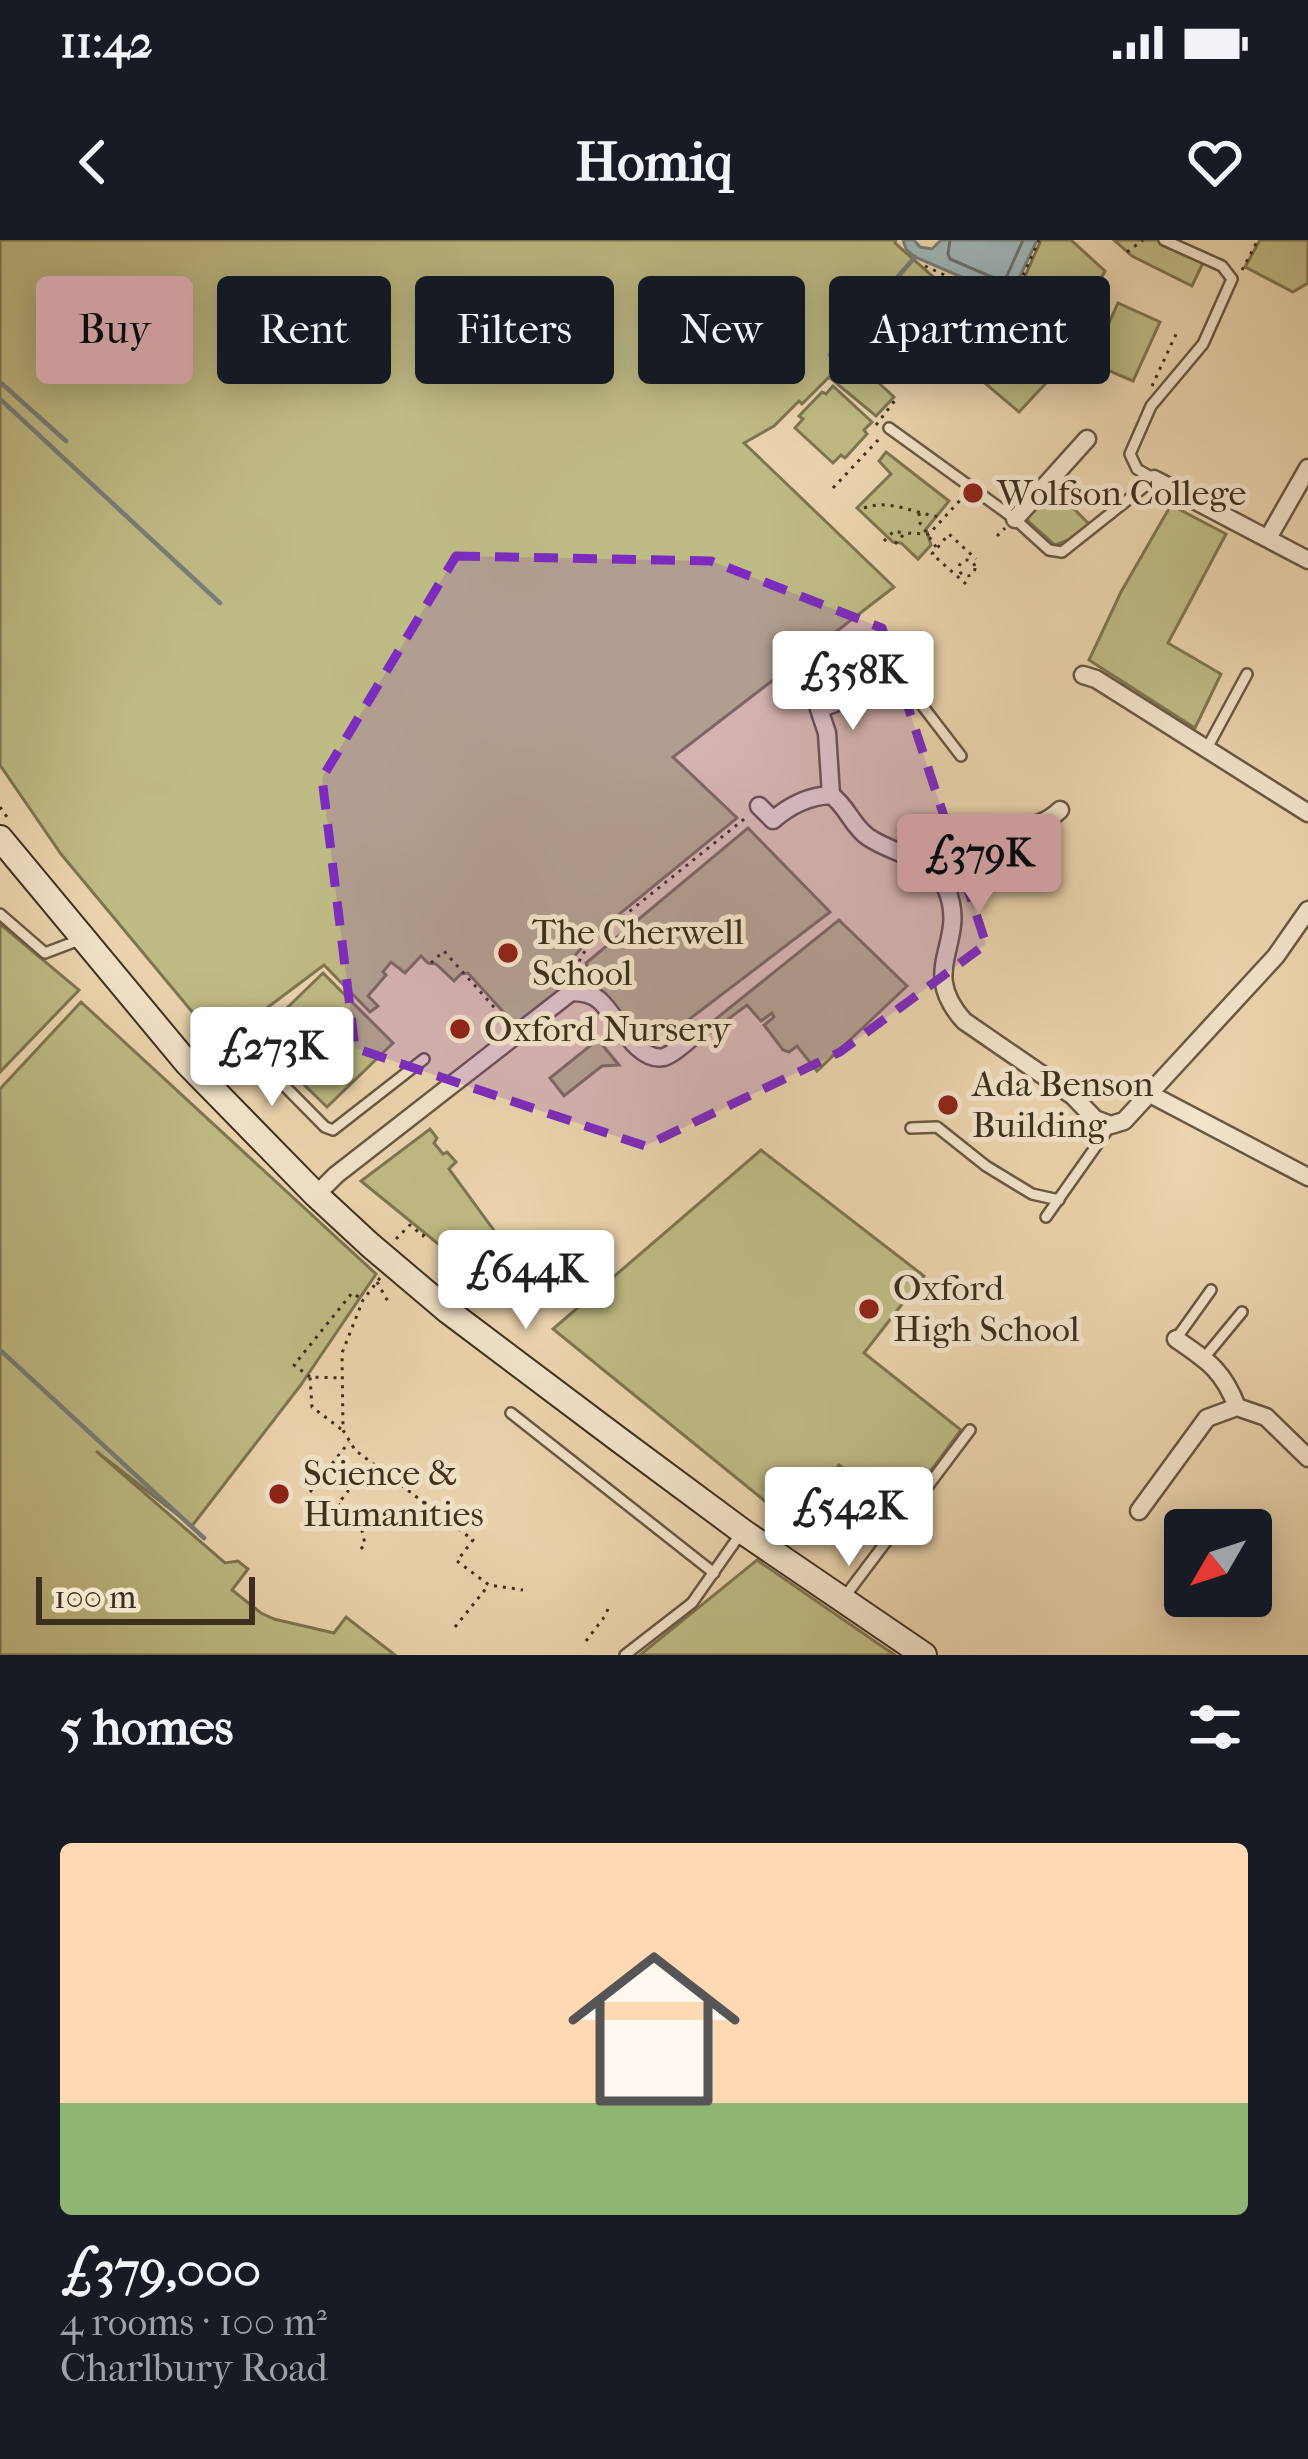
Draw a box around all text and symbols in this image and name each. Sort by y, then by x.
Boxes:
text: 11:42 [60,16,153,69]
icon: back [60,129,126,195]
icon: heart [1182,129,1248,195]
text: Homiq [575,131,733,194]
chip: Buy [36,276,193,384]
chip: Rent [217,276,391,384]
chip: Filters [415,276,614,384]
chip: New [638,276,805,384]
chip: Apartment [829,276,1110,384]
place label: Wolfson College [996,472,1246,514]
marker: Wolfson College [960,480,986,506]
pin: £358K [769,631,937,733]
text: £358K [800,647,906,693]
pin: £379K [895,814,1063,916]
text: £379K [924,830,1034,876]
place label: The Cherwell School [532,911,744,994]
marker: The Cherwell School [495,940,521,966]
pin: £273K [188,1007,356,1109]
place label: Oxford Nursery [484,1008,732,1050]
marker: Oxford Nursery [447,1016,473,1042]
text: £273K [217,1023,327,1069]
place label: Ada Benson Building [970,1063,1154,1146]
marker: Ada Benson Building [935,1092,961,1118]
pin: £644K [442,1230,610,1332]
text: £644K [465,1246,587,1292]
place label: Oxford High School [893,1267,1080,1350]
marker: Oxford High School [856,1296,882,1322]
place label: Science & Humanities [303,1452,484,1535]
pin: £542K [765,1467,933,1569]
marker: Science & Humanities [266,1481,292,1507]
text: £542K [792,1483,906,1529]
north arrow [1164,1509,1272,1617]
map controls [1164,1509,1272,1617]
scale bar [36,1571,255,1624]
text: 100 m [54,1578,137,1617]
icon: filters [1182,1694,1248,1760]
text: 5 homes [60,1697,233,1757]
icon: home [546,1921,762,2137]
text: £379,000 [60,2239,261,2299]
text: 4 rooms · 100 m² [60,2299,327,2345]
text: Charlbury Road [60,2345,328,2391]

